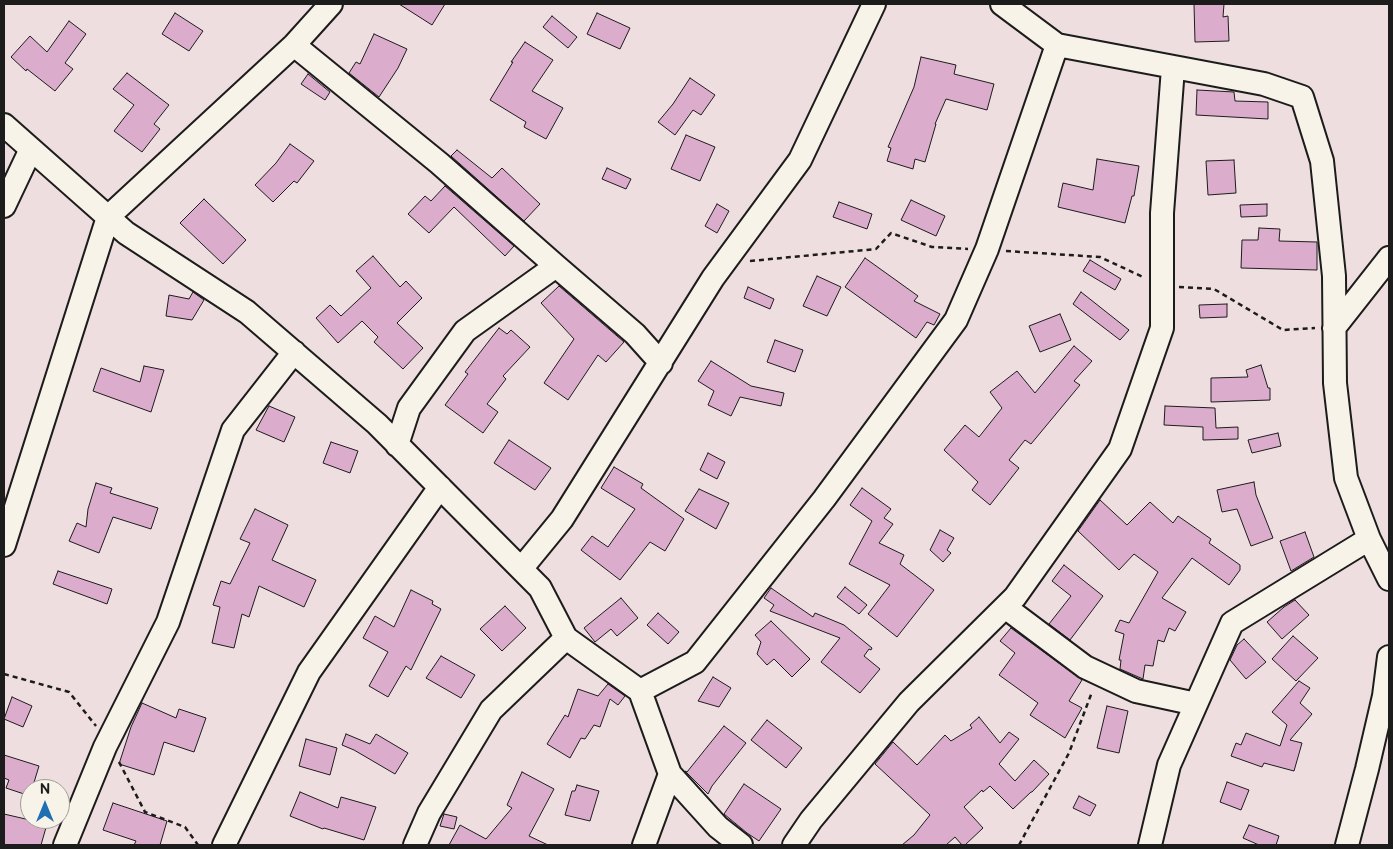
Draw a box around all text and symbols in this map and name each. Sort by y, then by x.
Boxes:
north arrow [20,779,70,829]
text: N [40,781,50,798]

